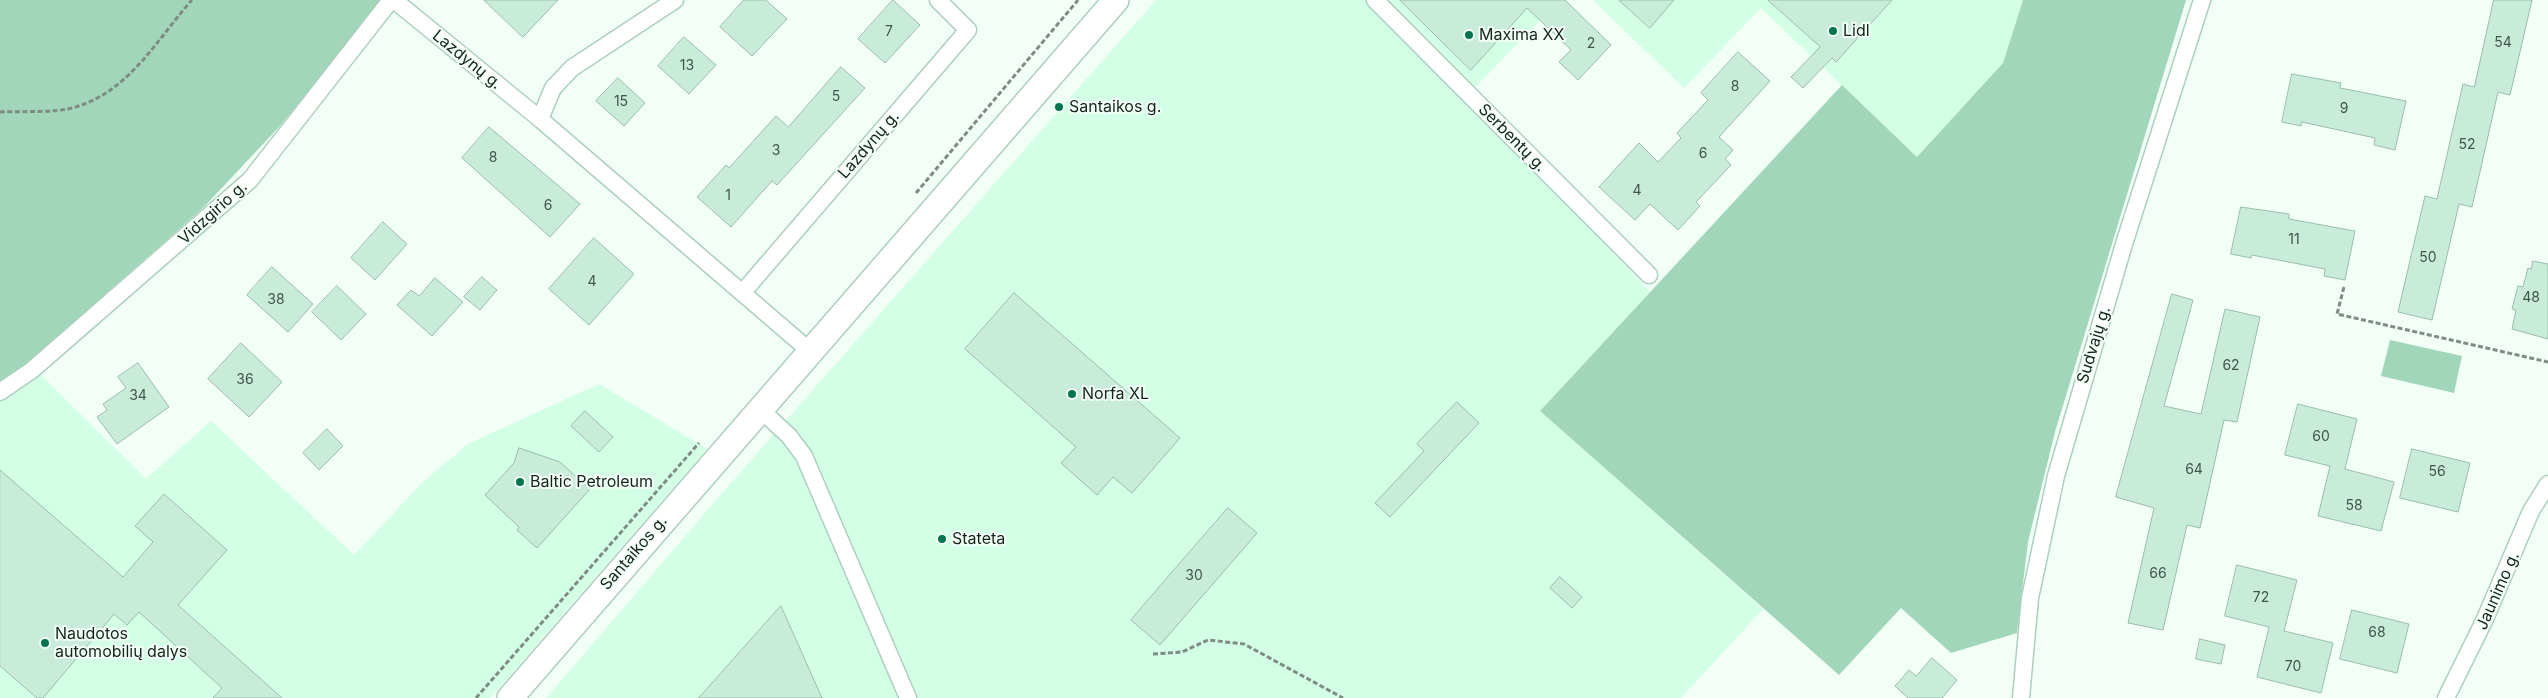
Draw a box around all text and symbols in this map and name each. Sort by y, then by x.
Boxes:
place label: Lidl [1843,21,1870,41]
house number: 7 [885,24,893,40]
place label: Maxima XX [1479,25,1564,45]
marker: Lidl [1827,25,1839,37]
street label: Lazdynų g. [429,26,505,94]
marker: Maxima XX [1463,29,1475,41]
house number: 54 [2494,35,2512,51]
house number: 2 [1587,36,1595,52]
house number: 13 [680,58,694,74]
house number: 8 [1731,79,1739,95]
house number: 5 [832,89,840,105]
house number: 15 [614,94,628,110]
place label: Santaikos g. [1069,97,1161,117]
street label: Serbentų g. [1474,100,1550,176]
marker: Santaikos g. [1053,101,1065,113]
house number: 9 [2340,101,2348,117]
street label: Lazdynų g. [834,107,904,183]
house number: 52 [2458,137,2476,153]
house number: 3 [772,143,780,159]
house number: 6 [1699,146,1707,162]
house number: 8 [489,150,497,166]
street label: Vidzgirio g. [175,177,251,249]
house number: 4 [1632,183,1642,199]
house number: 1 [725,188,731,204]
house number: 6 [544,198,552,214]
house number: 11 [2288,232,2300,248]
house number: 50 [2419,250,2437,266]
house number: 4 [587,274,597,290]
house number: 48 [2522,290,2540,306]
house number: 38 [267,292,285,308]
street label: Sudvajų g. [2073,304,2115,386]
house number: 62 [2222,358,2240,374]
house number: 36 [236,372,254,388]
place label: Norfa XL [1082,384,1149,404]
house number: 34 [129,388,147,404]
marker: Norfa XL [1066,388,1078,400]
house number: 60 [2312,429,2330,445]
house number: 64 [2185,462,2203,478]
house number: 56 [2428,464,2446,480]
place label: Baltic Petroleum [530,472,653,492]
marker: Baltic Petroleum [514,476,526,488]
house number: 58 [2345,498,2363,514]
street label: Santaikos g. [596,512,672,594]
place label: Stateta [952,529,1005,549]
marker: Stateta [936,533,948,545]
street label: Jaunimo g. [2472,549,2524,633]
house number: 66 [2149,566,2167,582]
house number: 30 [1185,568,1203,584]
house number: 72 [2253,590,2269,606]
place label: Naudotos automobilių dalys [55,624,187,662]
house number: 68 [2368,625,2386,641]
marker: Naudotos automobilių dalys [39,637,51,649]
house number: 70 [2285,659,2301,675]

